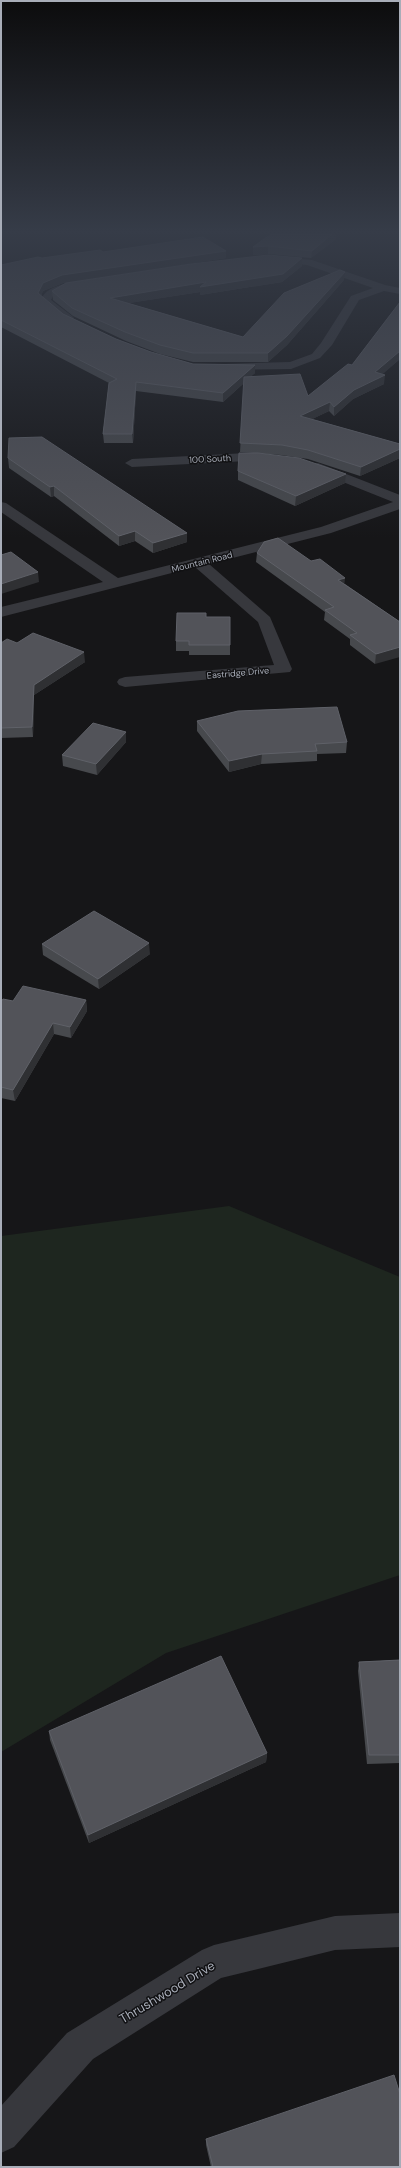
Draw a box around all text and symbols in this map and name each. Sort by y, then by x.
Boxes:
street label: 100 South [189,452,231,466]
street label: Mountain Road [170,549,234,575]
street label: Eastridge Drive [206,664,270,682]
street label: Thrushwood Drive [116,1957,218,2027]

